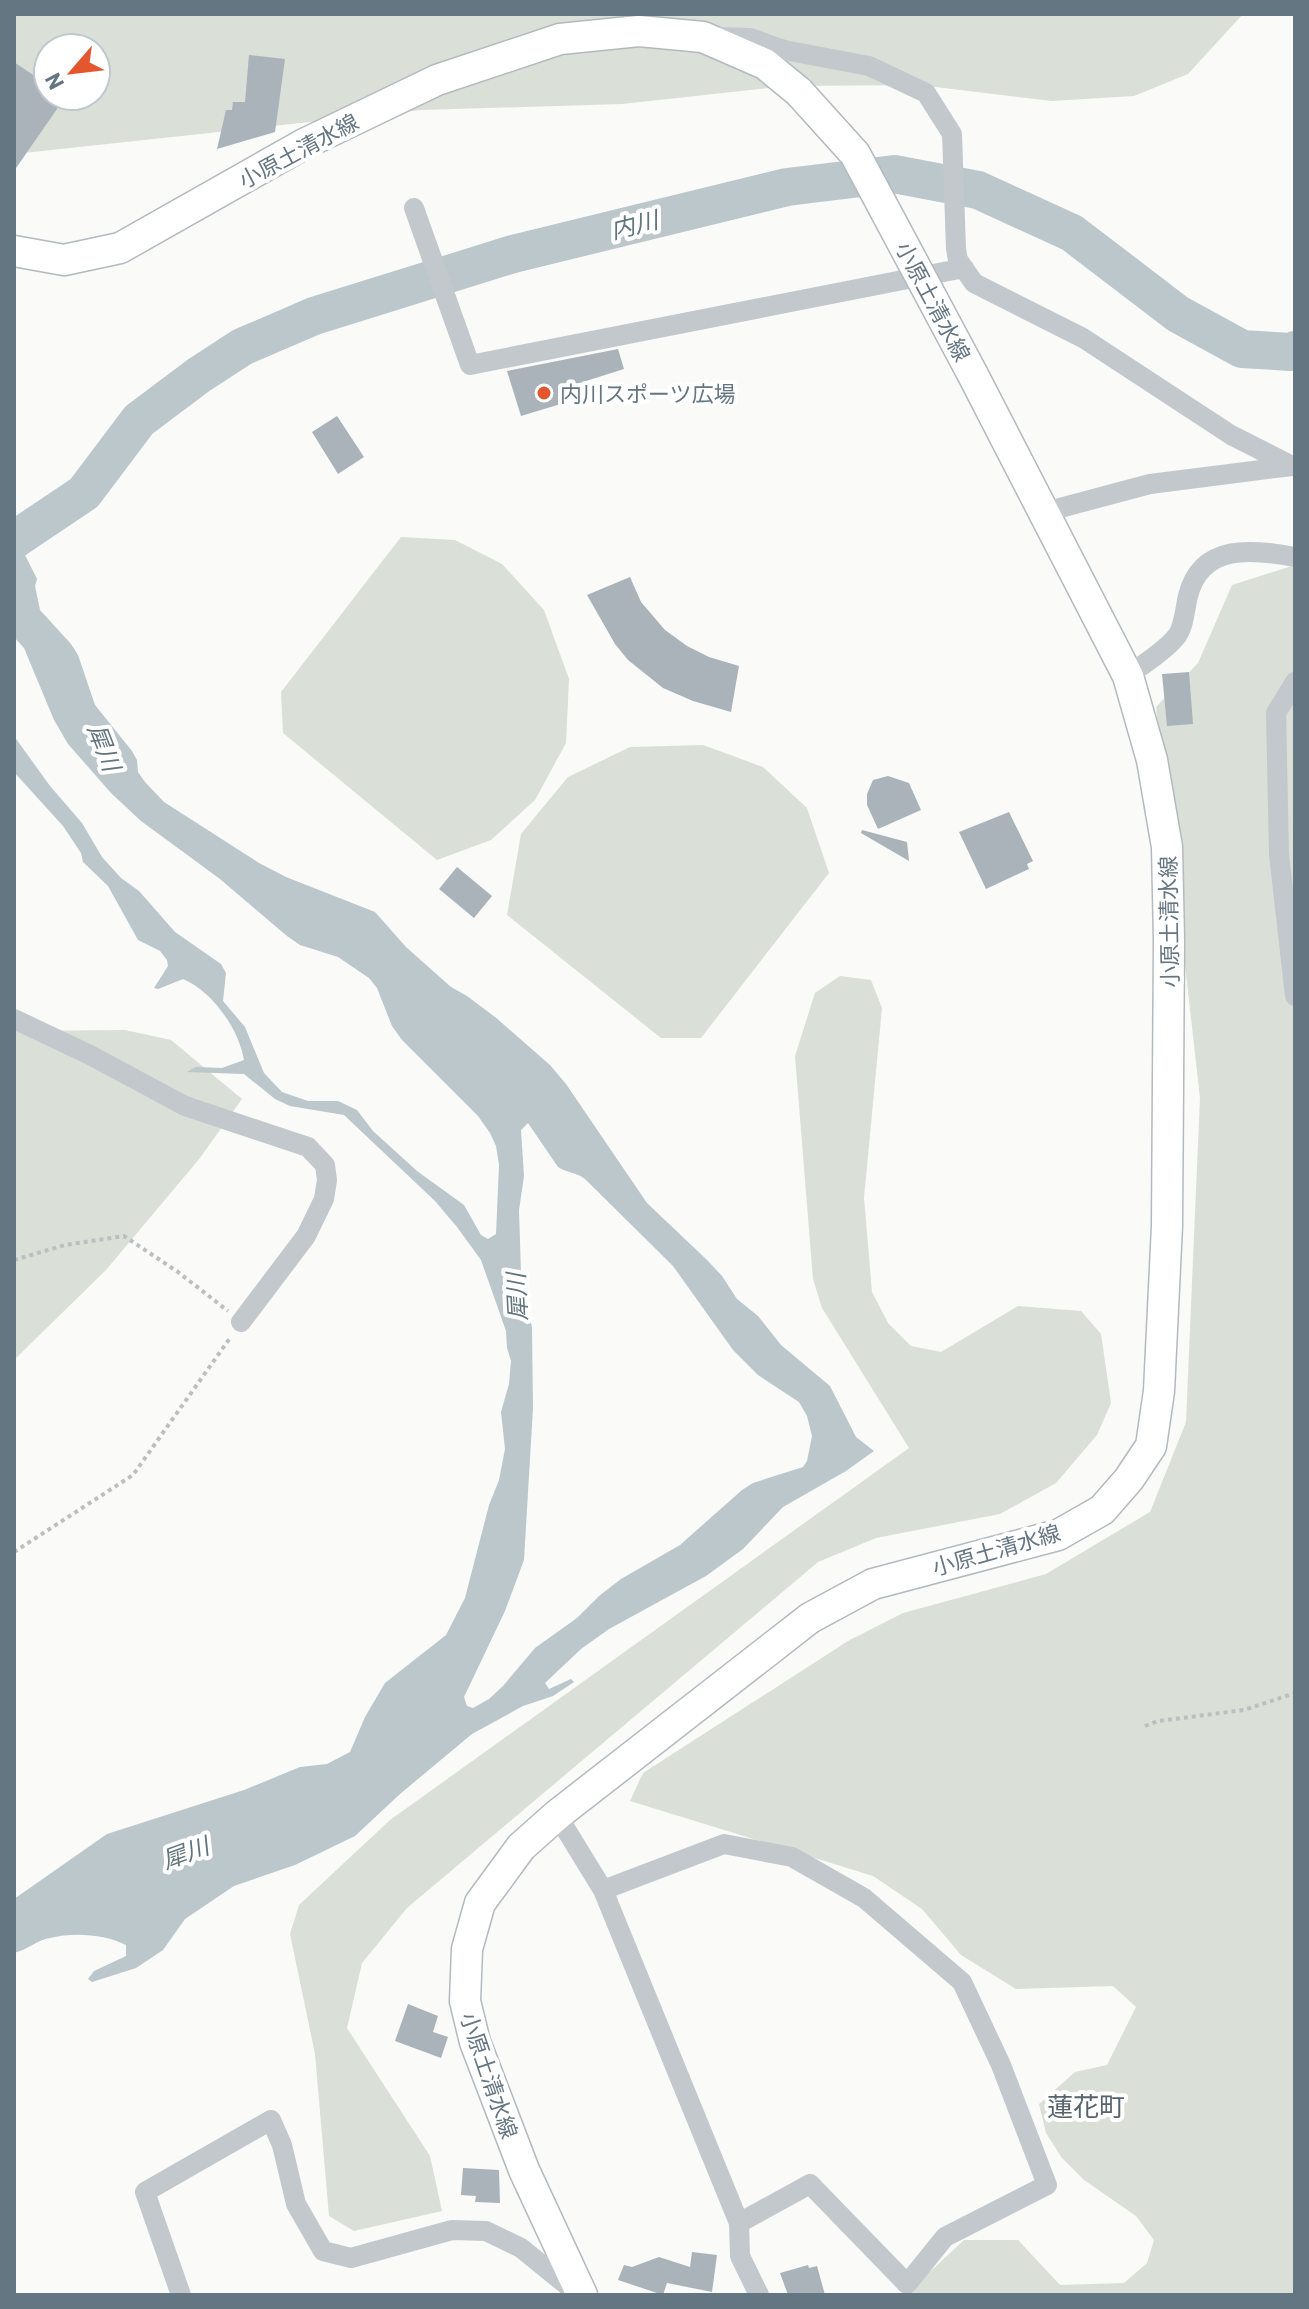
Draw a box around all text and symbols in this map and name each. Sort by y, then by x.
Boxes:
north arrow [32,32,112,112]
text: N [39,69,68,94]
street label: 小原土清水線 [234,108,362,192]
water label: 内川 [607,203,664,244]
street label: 小原土清水線 [892,237,976,365]
place label: 内川スポーツ広場 [560,380,736,406]
marker: 内川スポーツ広場 [535,384,553,402]
water label: 犀川 [83,719,128,777]
street label: 小原土清水線 [1154,856,1182,988]
water label: 犀川 [500,1269,532,1322]
street label: 小原土清水線 [929,1518,1063,1580]
water label: 犀川 [157,1829,215,1874]
street label: 小原土清水線 [456,2008,524,2142]
district label: 蓮花町 [1047,2090,1125,2121]

